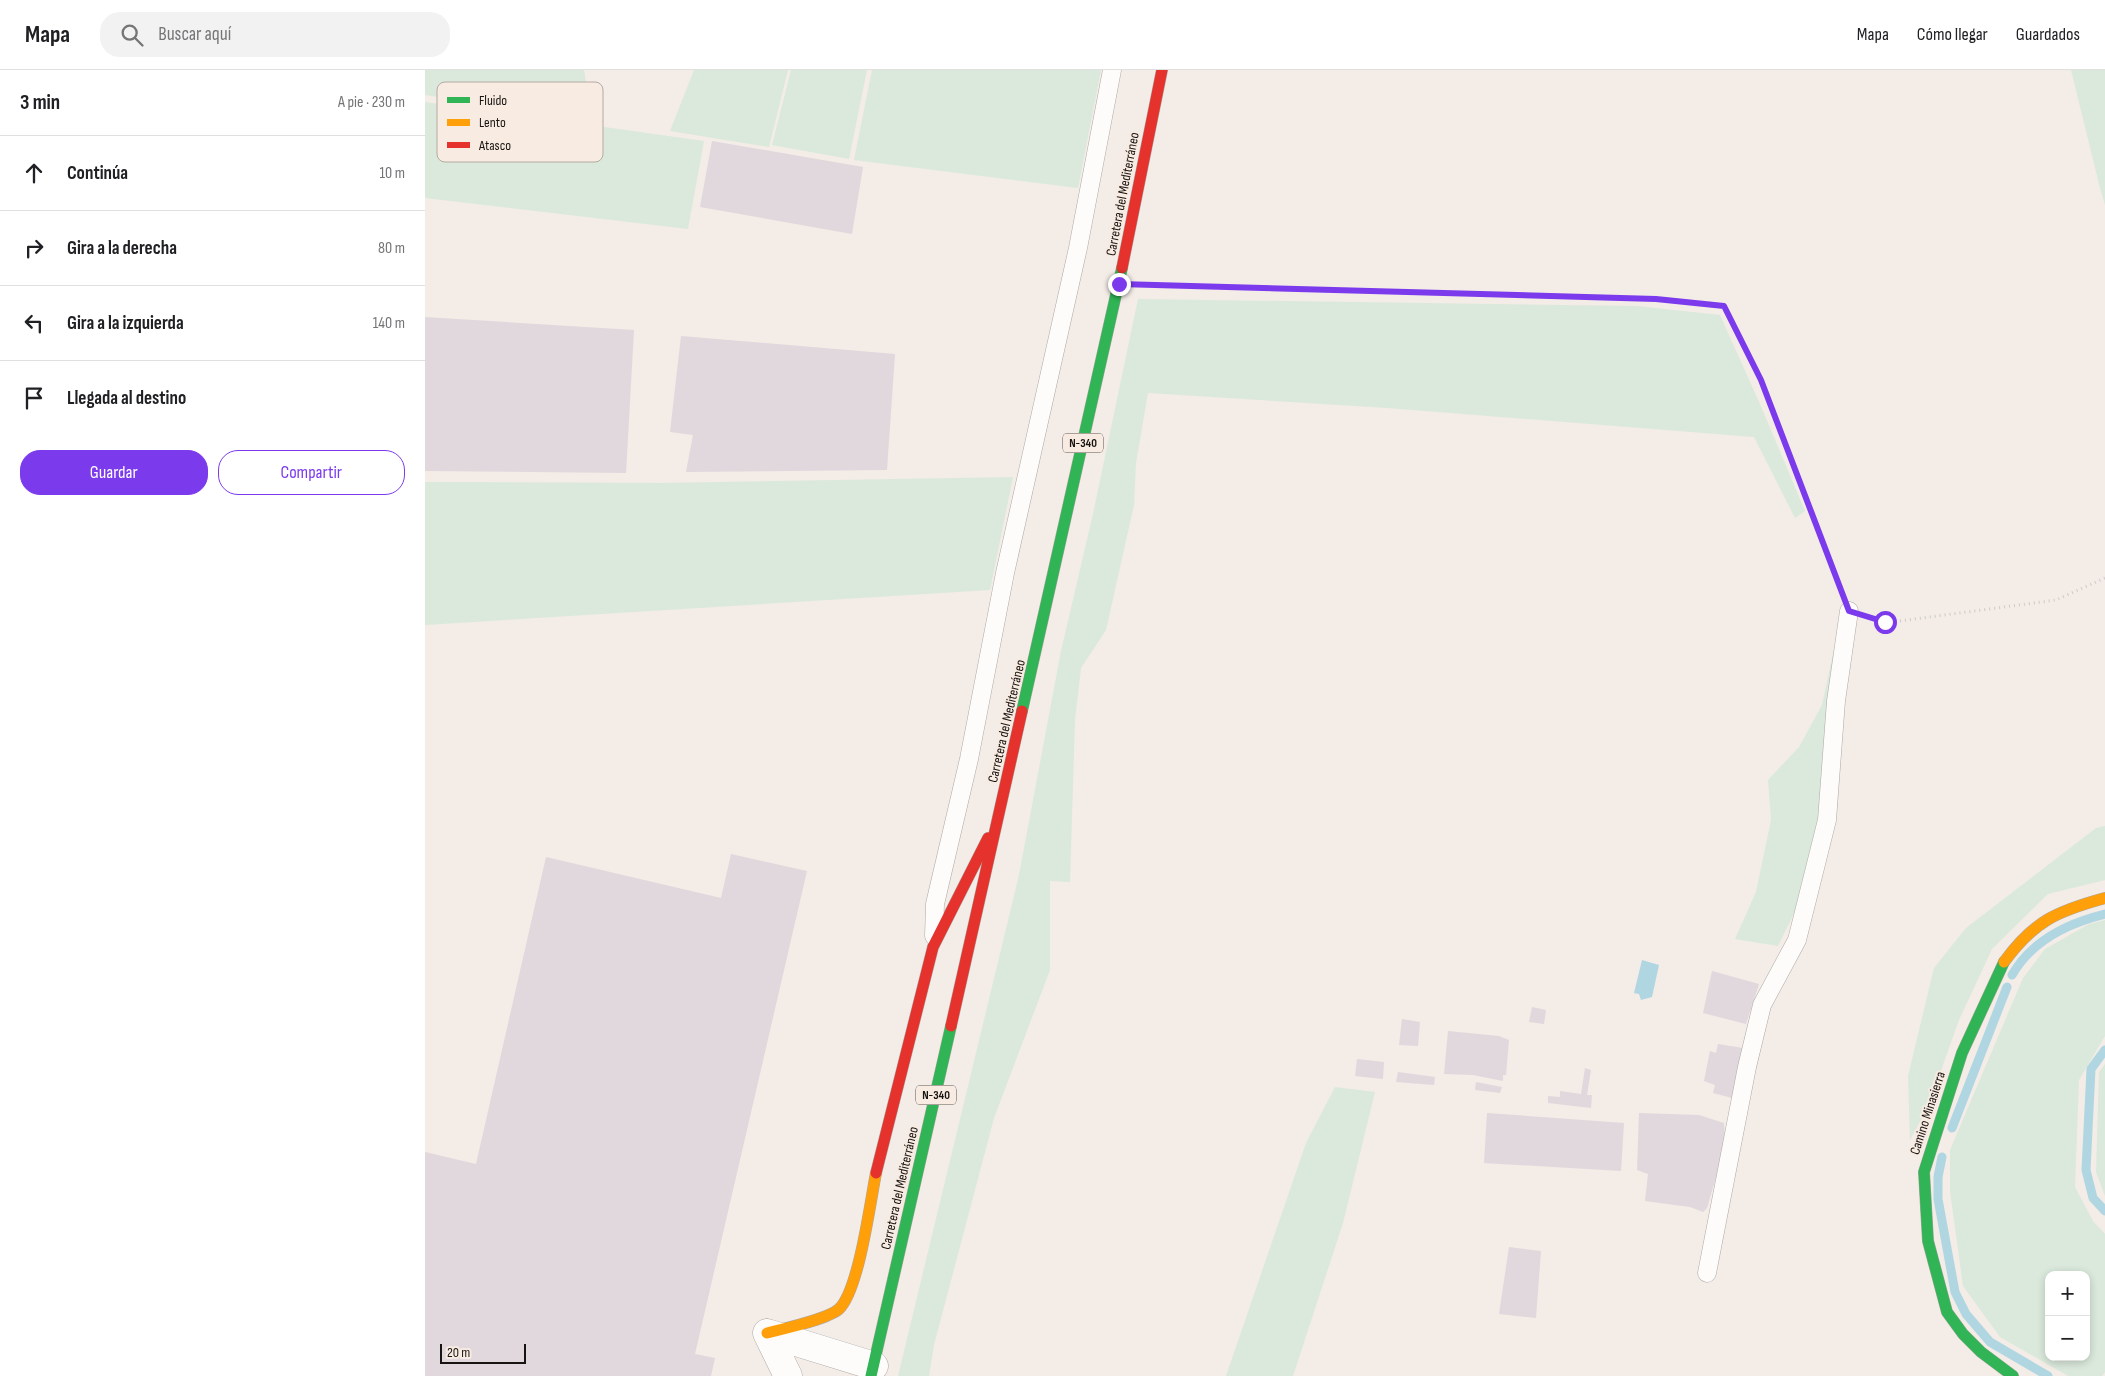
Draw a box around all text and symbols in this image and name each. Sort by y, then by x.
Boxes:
search box [100,12,450,57]
text: Mapa [25,20,70,49]
icon: search [118,21,146,49]
text: Buscar aquí [158,23,231,46]
text: Mapa [1857,24,1889,45]
text: Cómo llegar [1917,24,1988,45]
text: Guardados [2016,24,2080,45]
legend [437,82,603,162]
text: 3 min [20,90,60,115]
text: Fluido [479,92,507,109]
text: A pie · 230 m [338,93,405,112]
text: Lento [479,114,506,131]
street label: Carretera del Mediterráneo [1102,131,1143,257]
text: Atasco [478,137,511,154]
icon: ahead [20,159,48,187]
text: Continúa [67,162,128,185]
text: 10 m [379,164,405,183]
icon: right [20,234,48,262]
text: Gira a la derecha [67,237,177,260]
text: 80 m [378,239,405,258]
route end [1108,273,1131,296]
icon: left [20,309,48,337]
text: Gira a la izquierda [67,312,184,335]
text: 140 m [373,314,405,333]
icon: arrive [20,384,48,412]
text: Llegada al destino [67,387,186,410]
road number: N-340 [1063,433,1103,452]
button: Guardar [20,450,208,495]
button: Compartir [218,450,405,495]
route start [1874,611,1897,634]
street label: Carretera del Mediterráneo [984,658,1029,784]
street label: Camino Minasierra [1906,1069,1949,1157]
road number: N-340 [916,1086,956,1104]
street label: Carretera del Mediterráneo [877,1125,922,1251]
map controls [2045,1271,2090,1361]
button: + [2045,1271,2090,1316]
button: − [2045,1316,2090,1361]
scale bar [440,1341,526,1364]
text: 20 m [447,1344,470,1361]

